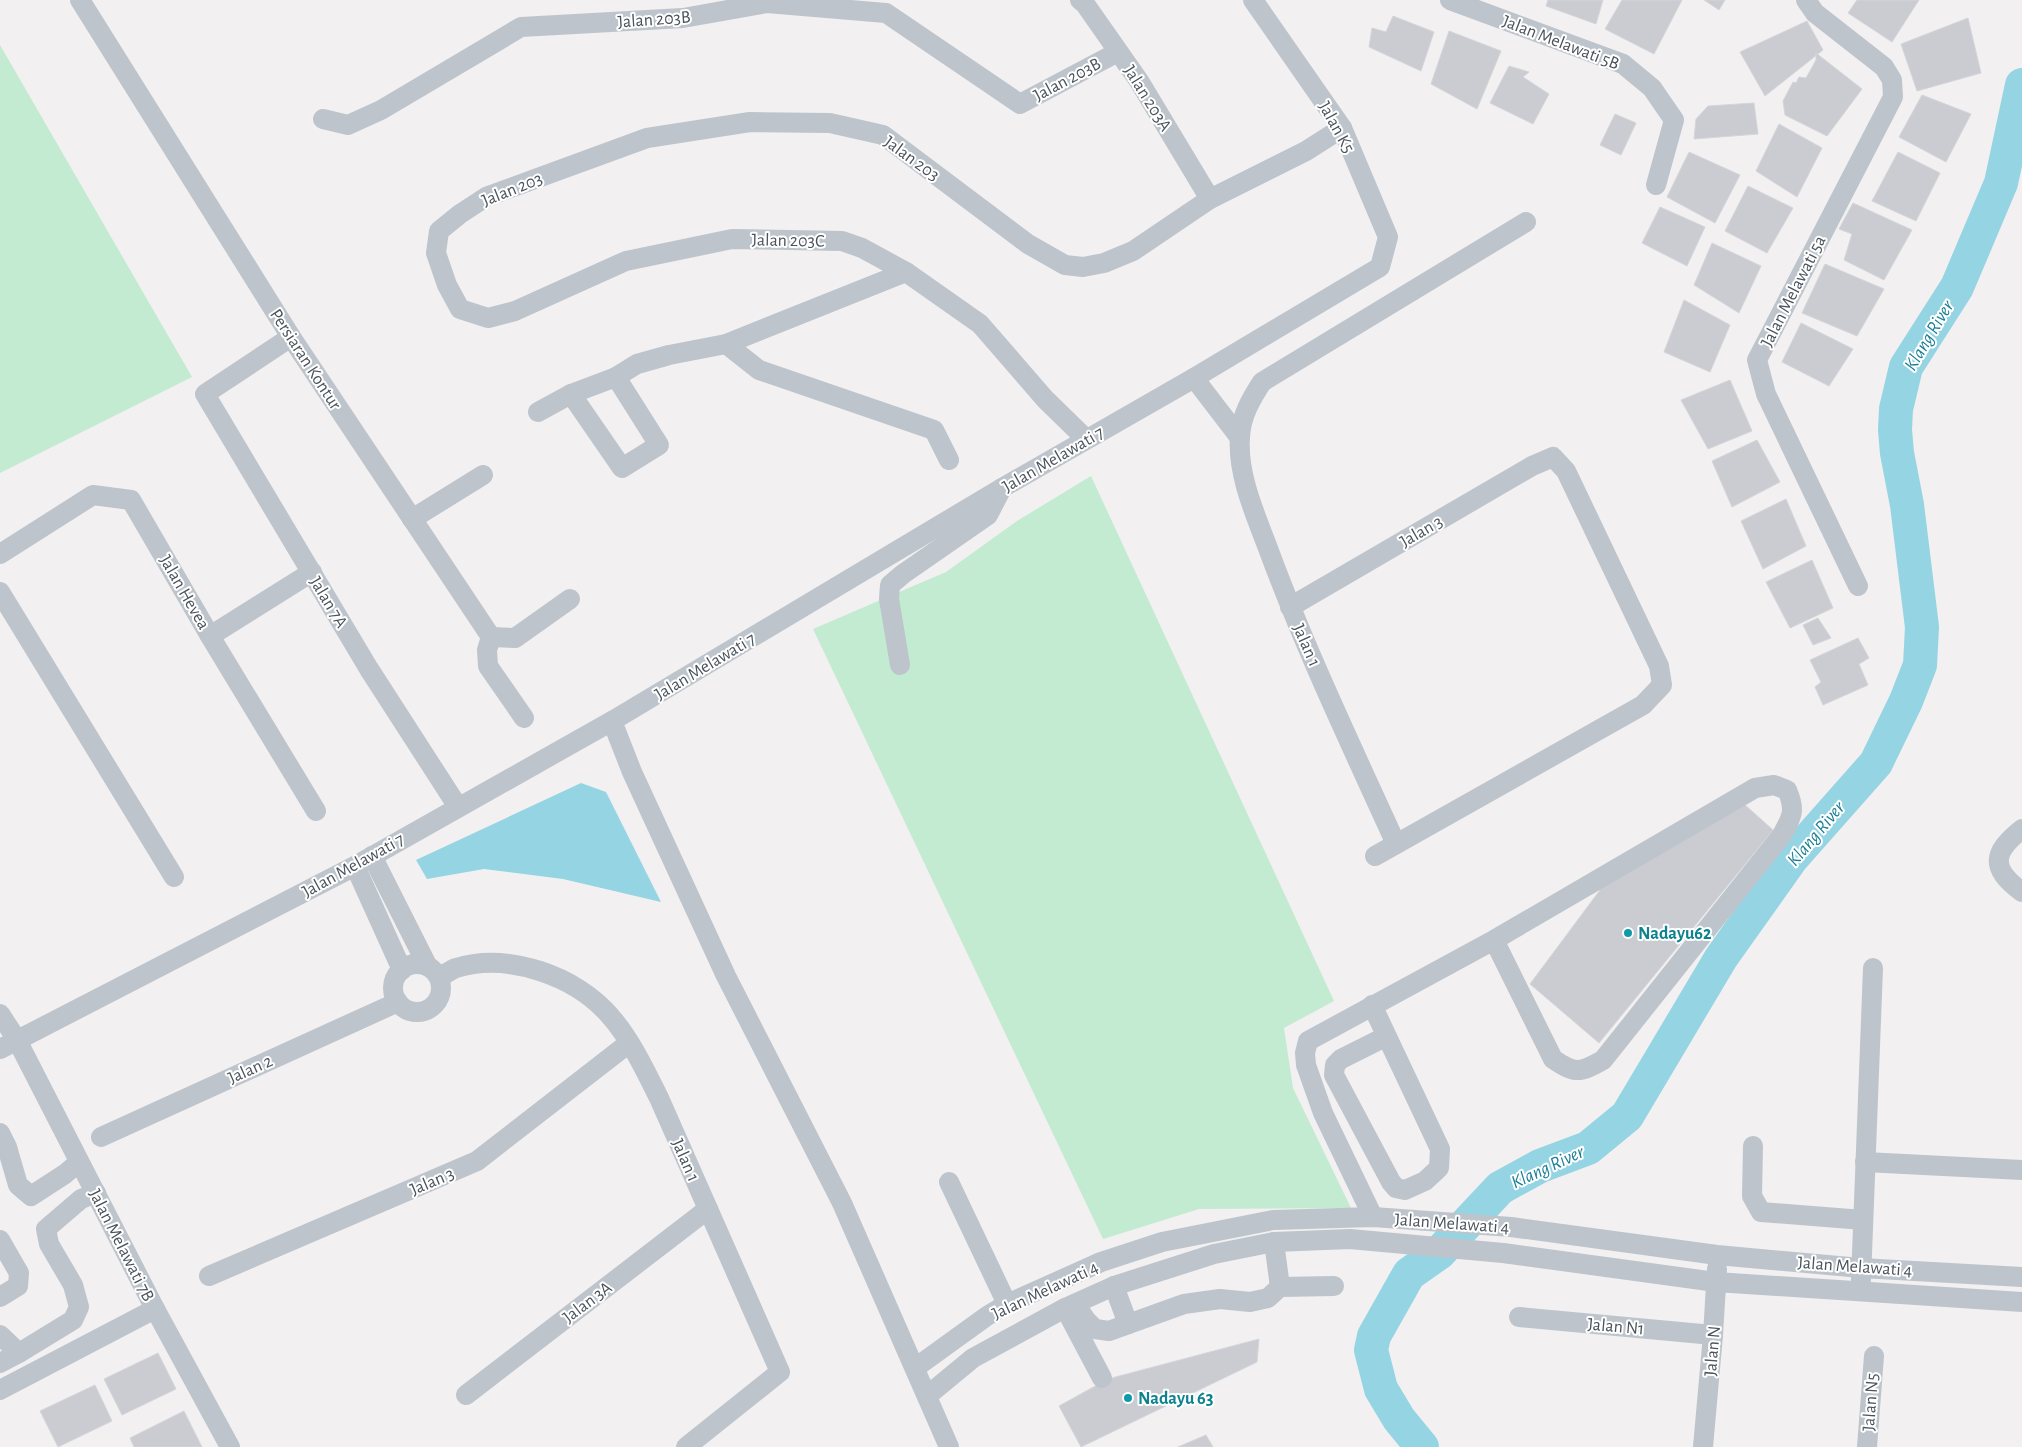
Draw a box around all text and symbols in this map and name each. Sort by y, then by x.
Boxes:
street label: Jalan 203B [617,8,691,32]
street label: Jalan Melawati 5B [1500,12,1622,73]
street label: Jalan 203B [1031,55,1104,105]
street label: Jalan 203A [1120,62,1175,135]
street label: Jalan K5 [1315,99,1358,156]
street label: Jalan 203 [880,133,942,185]
street label: Jalan 203 [480,170,545,210]
street label: Jalan 203C [751,231,825,251]
street label: Jalan Melawati 5a [1758,233,1830,350]
water label: Klang River [1901,297,1958,374]
street label: Persiaran Kontur [266,306,344,413]
street label: Jalan Melawati 7 [1000,424,1107,496]
street label: Jalan 3 [1397,513,1446,551]
street label: Jalan Hevea [156,552,213,633]
street label: Jalan 7A [306,574,351,632]
street label: Jalan 1 [1289,621,1323,669]
street label: Jalan Melawati 7 [652,630,759,704]
water label: Klang River [1784,797,1849,870]
street label: Jalan Melawati 7 [299,830,408,901]
place label: Nadayu62 [1638,925,1712,943]
marker: Nadayu62 [1622,927,1634,939]
street label: Jalan 2 [225,1052,275,1088]
street label: Jalan 1 [668,1136,702,1184]
water label: Klang River [1508,1142,1588,1192]
street label: Jalan 3 [408,1165,457,1199]
street label: Jalan Melawati 7B [85,1186,157,1305]
street label: Jalan Melawati 4 [1394,1211,1510,1237]
street label: Jalan Melawati 4 [1797,1254,1913,1280]
street label: Jalan Melawati 4 [990,1258,1102,1323]
street label: Jalan 3A [560,1278,616,1327]
street label: Jalan N1 [1587,1316,1645,1338]
street label: Jalan N [1702,1325,1724,1377]
street label: Jalan N5 [1860,1372,1882,1432]
place label: Nadayu 63 [1138,1390,1214,1408]
marker: Nadayu 63 [1122,1392,1134,1404]

